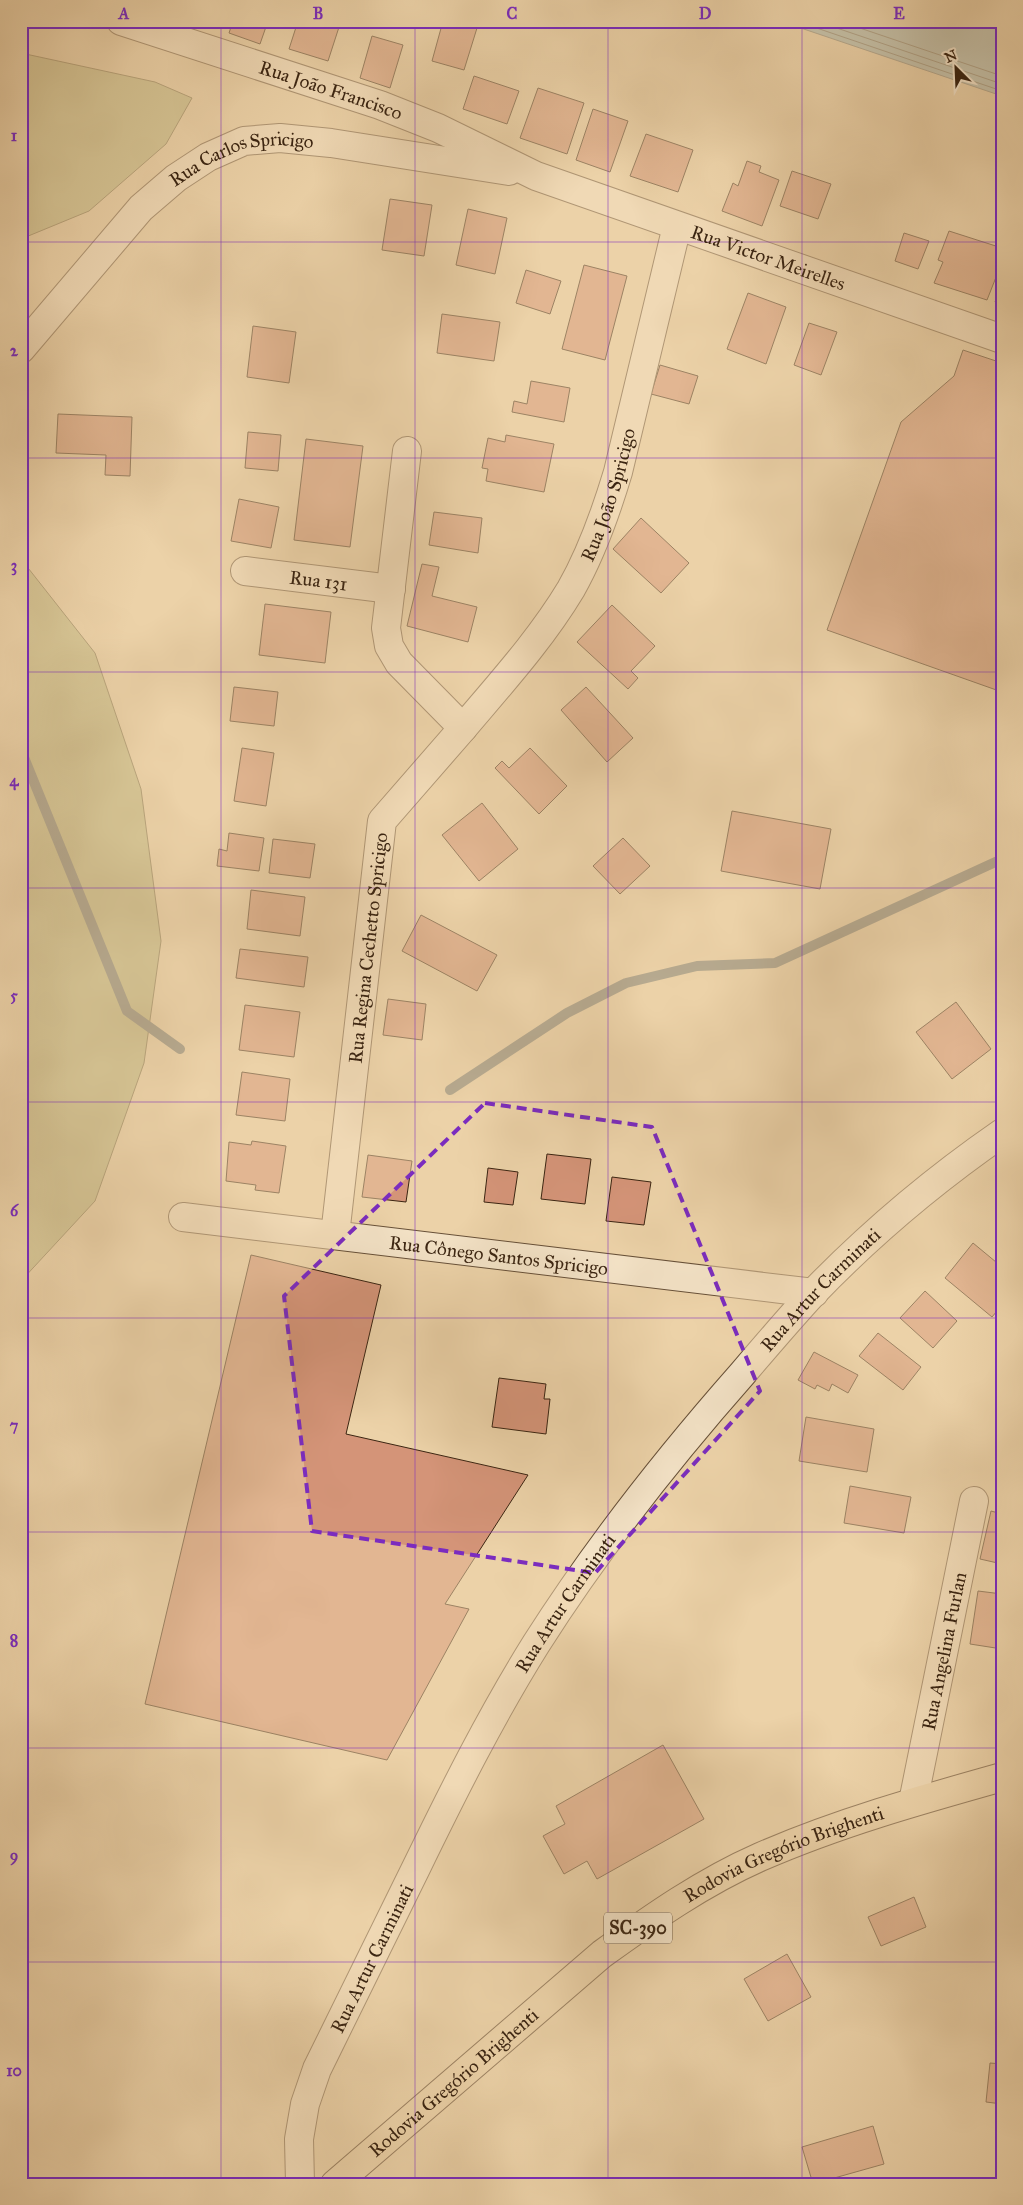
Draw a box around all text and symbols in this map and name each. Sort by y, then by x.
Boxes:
text: A [118,4,130,23]
text: B [313,4,323,23]
text: C [507,4,518,23]
text: D [699,4,712,23]
text: E [893,4,905,23]
north arrow [930,42,980,92]
text: N [942,46,960,67]
street label: Rua João Francisco [256,56,406,125]
text: 1 [11,126,18,145]
street label: Rua Carlos Spricigo [165,127,315,191]
street label: Rua Victor Meirelles [688,220,849,295]
text: 2 [10,341,19,360]
street label: Rua João Spricigo [576,426,640,565]
text: 3 [11,556,17,576]
street label: Rua 131 [288,566,349,596]
text: 4 [10,771,20,791]
street label: Rua Regina Cechetto Spricigo [344,831,393,1065]
text: 5 [10,986,18,1005]
text: 6 [10,1201,19,1220]
street label: Rua Artur Carminati [756,1223,885,1356]
street label: Rua Cônego Santos Spricigo [388,1231,610,1280]
text: 7 [10,1416,19,1435]
street label: Rua Artur Carminati [510,1529,620,1677]
street label: Rua Angelina Furlan [917,1570,971,1732]
text: 8 [10,1631,18,1650]
street label: Rodovia Gregório Brighenti [679,1801,887,1908]
text: 9 [10,1846,18,1866]
street label: Rua Artur Carminati [326,1880,418,2037]
road number: SC-390 [604,1912,672,1944]
street label: Rodovia Gregório Brighenti [364,2003,543,2162]
text: 10 [6,2061,22,2080]

